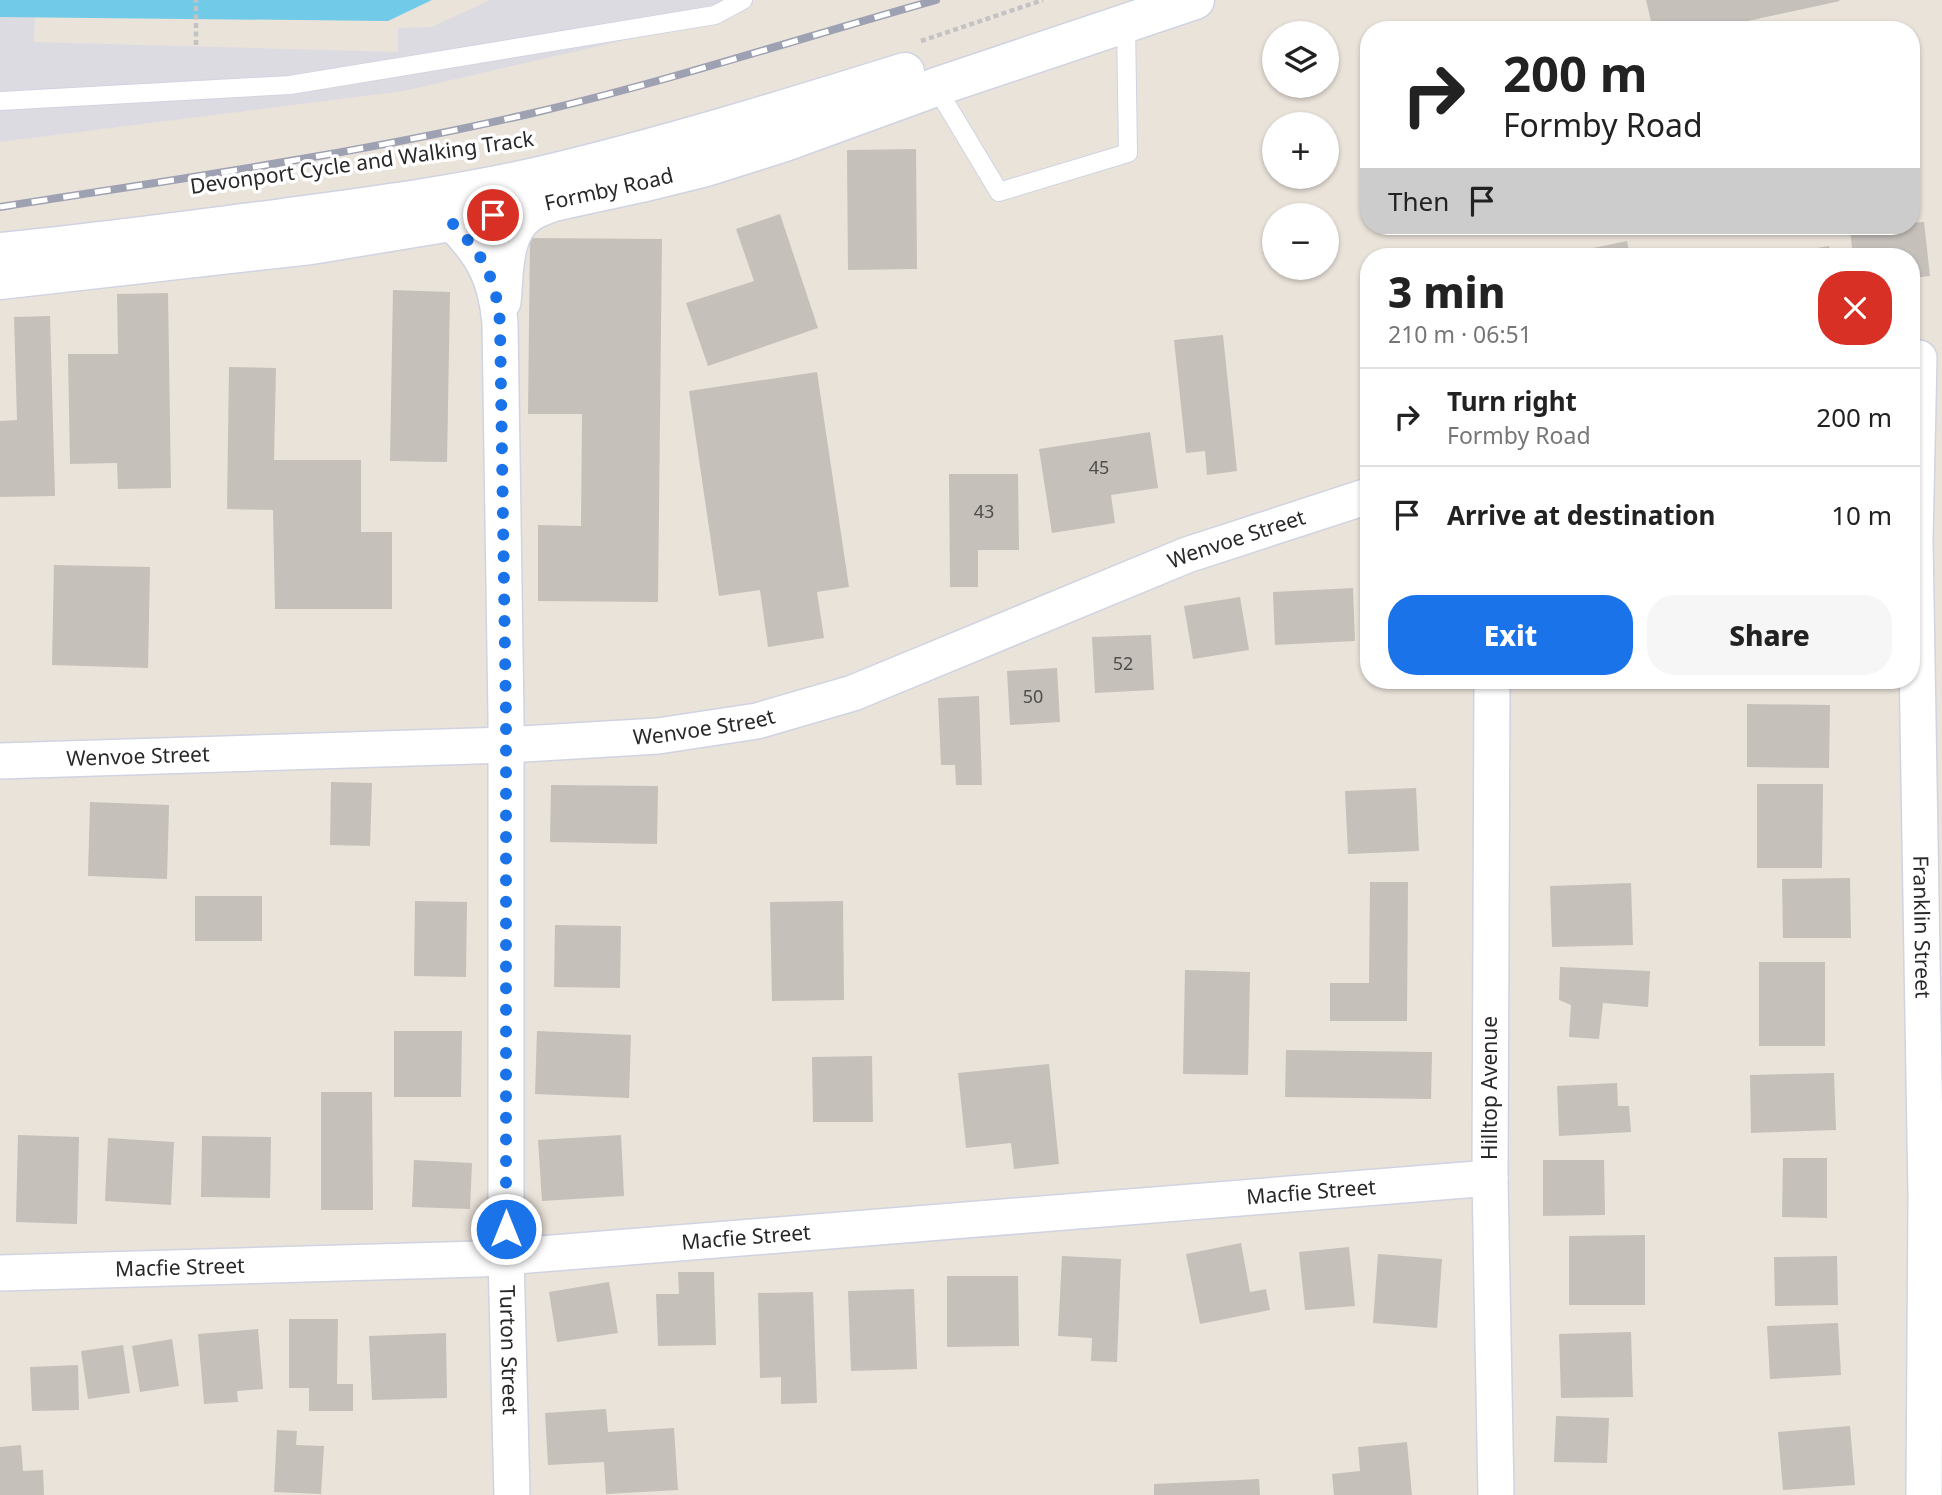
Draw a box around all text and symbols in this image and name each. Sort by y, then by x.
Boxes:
map controls [1262,21,1339,280]
button: layers [1262,21,1339,98]
text: 200 m [1503,40,1648,106]
icon: right [1388,49,1479,140]
text: Formby Road [1503,103,1703,146]
button: + [1262,112,1339,189]
street label: Devonport Cycle and Walking Track [188,124,536,200]
street label: Formby Road [542,161,676,217]
icon: arrive [1463,182,1501,220]
text: Then [1388,183,1449,219]
pin [463,185,523,245]
icon: arrive [474,196,512,234]
button: − [1262,203,1339,280]
text: 3 min [1388,263,1505,320]
button: close [1818,271,1892,345]
text: 210 m · 06:51 [1388,318,1532,350]
text: Turn right [1447,383,1577,419]
icon: right [1388,398,1426,436]
text: 200 m [1816,399,1892,435]
text: Formby Road [1447,419,1591,451]
house number: 45 [1089,455,1109,479]
icon: arrive [1388,496,1426,534]
text: Arrive at destination [1447,497,1716,533]
text: 10 m [1831,497,1892,533]
house number: 43 [974,499,994,523]
street label: Wenvoe Street [1163,502,1309,575]
button: Exit [1388,595,1633,675]
button: Share [1647,595,1892,675]
house number: 52 [1113,651,1133,675]
house number: 50 [1023,684,1043,708]
street label: Wenvoe Street [632,701,778,750]
street label: Wenvoe Street [66,739,210,772]
street label: Franklin Street [1907,855,1938,999]
street label: Hilltop Avenue [1475,1016,1503,1160]
street label: Macfie Street [1245,1172,1377,1210]
position arrow [469,1192,543,1266]
street label: Macfie Street [680,1217,812,1256]
street label: Macfie Street [115,1251,245,1283]
street label: Turton Street [494,1285,525,1416]

